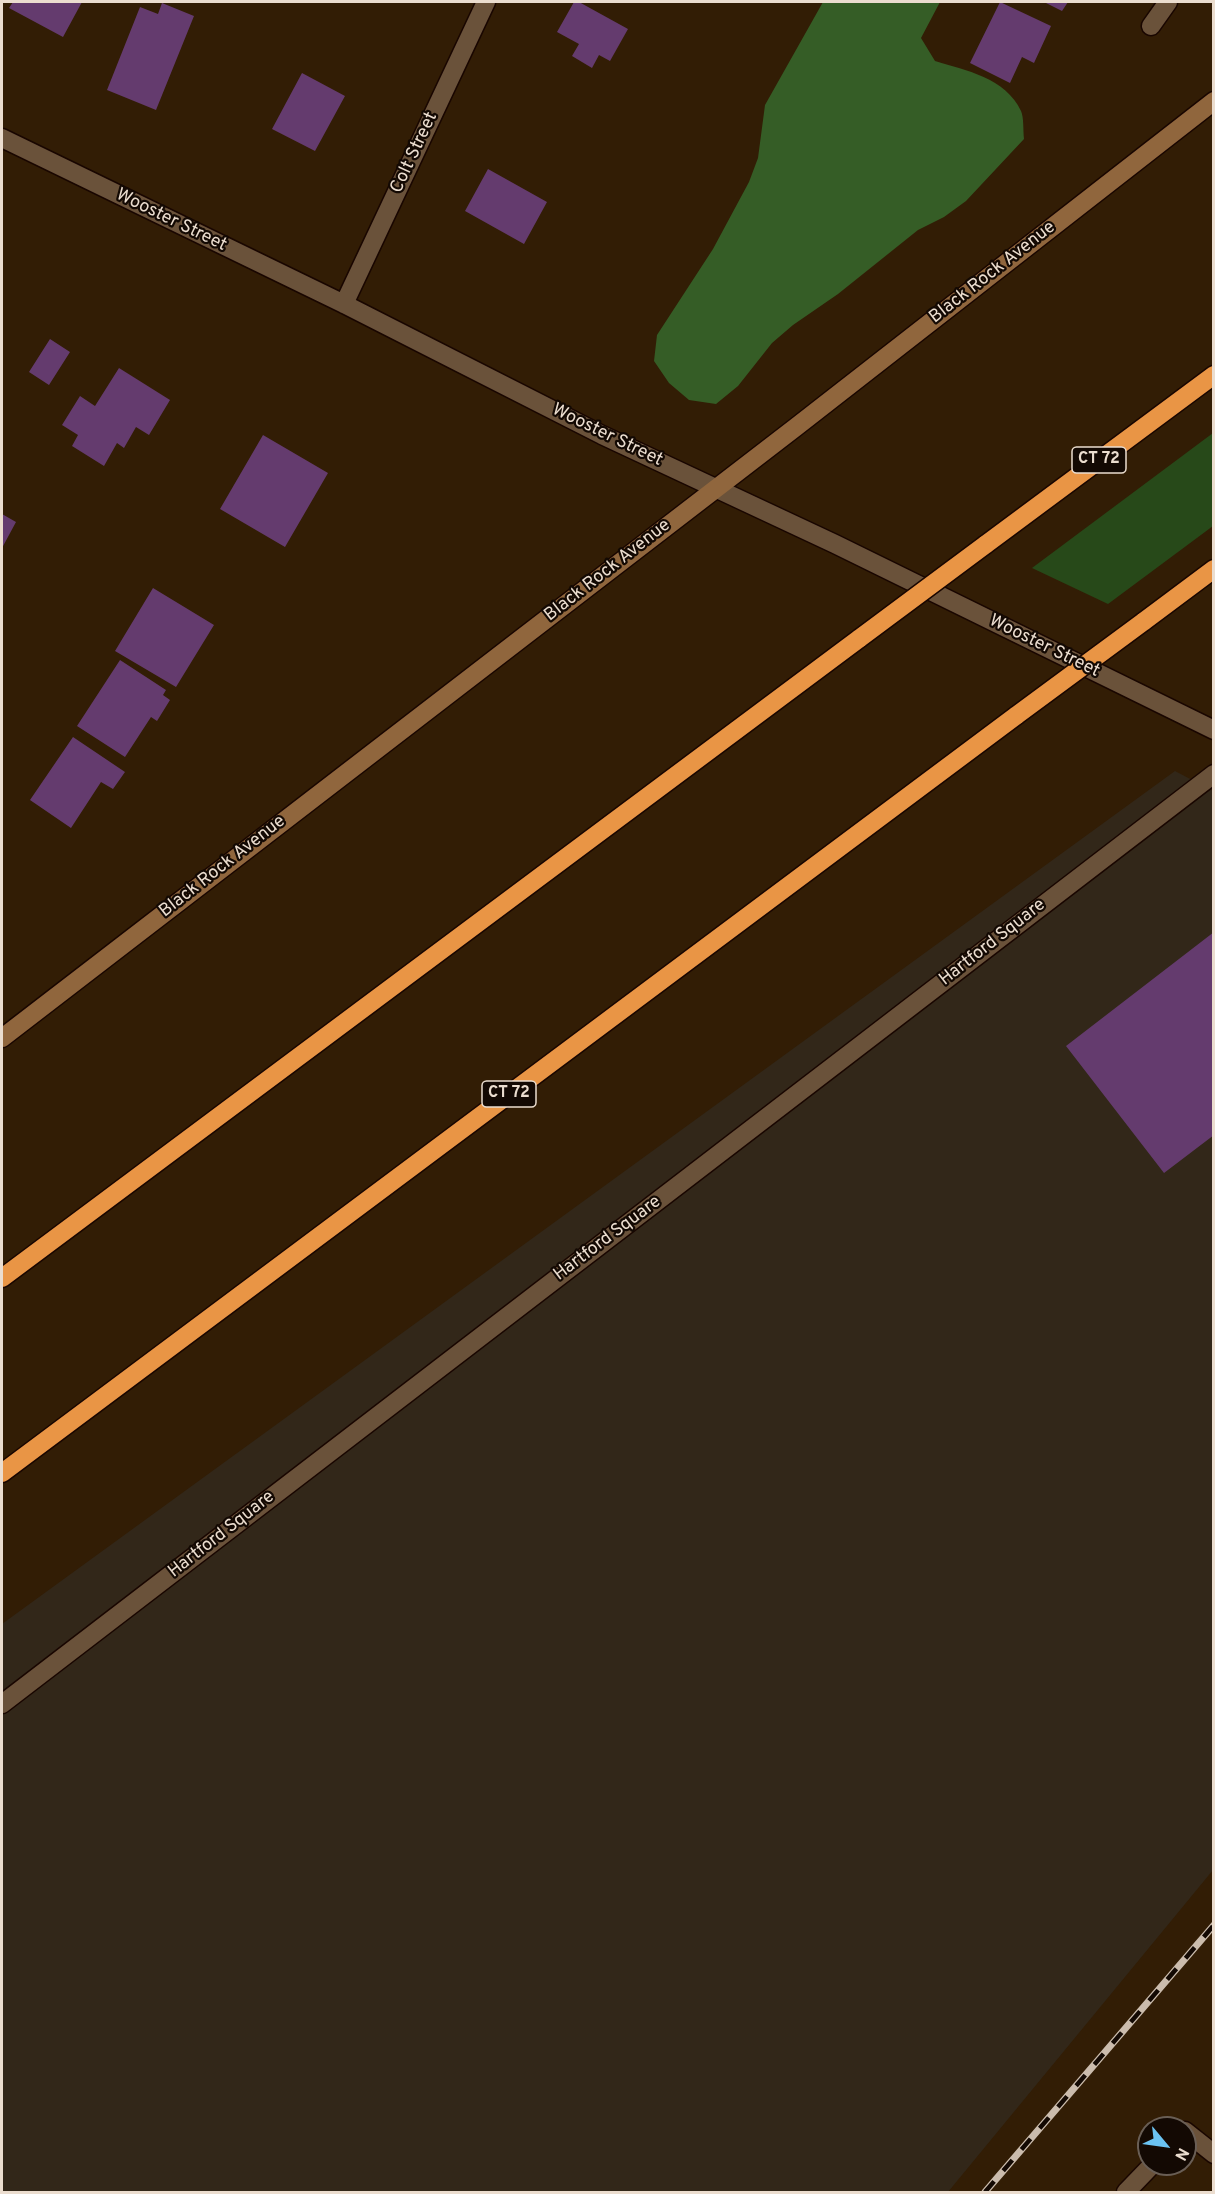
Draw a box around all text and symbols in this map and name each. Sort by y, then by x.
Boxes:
street label: Colt Street [387,109,443,197]
street label: Wooster Street [112,185,230,257]
street label: Black Rock Avenue [926,217,1060,329]
street label: Wooster Street [548,400,666,472]
road number: CT 72 [1072,447,1126,473]
street label: Black Rock Avenue [541,515,675,627]
street label: Wooster Street [985,611,1103,683]
street label: Black Rock Avenue [156,811,290,923]
street label: Hartford Square [936,895,1050,991]
road number: CT 72 [482,1081,536,1107]
street label: Hartford Square [550,1192,666,1286]
street label: Hartford Square [165,1487,279,1583]
north arrow [1137,2116,1197,2176]
text: N [1169,2144,1193,2164]

